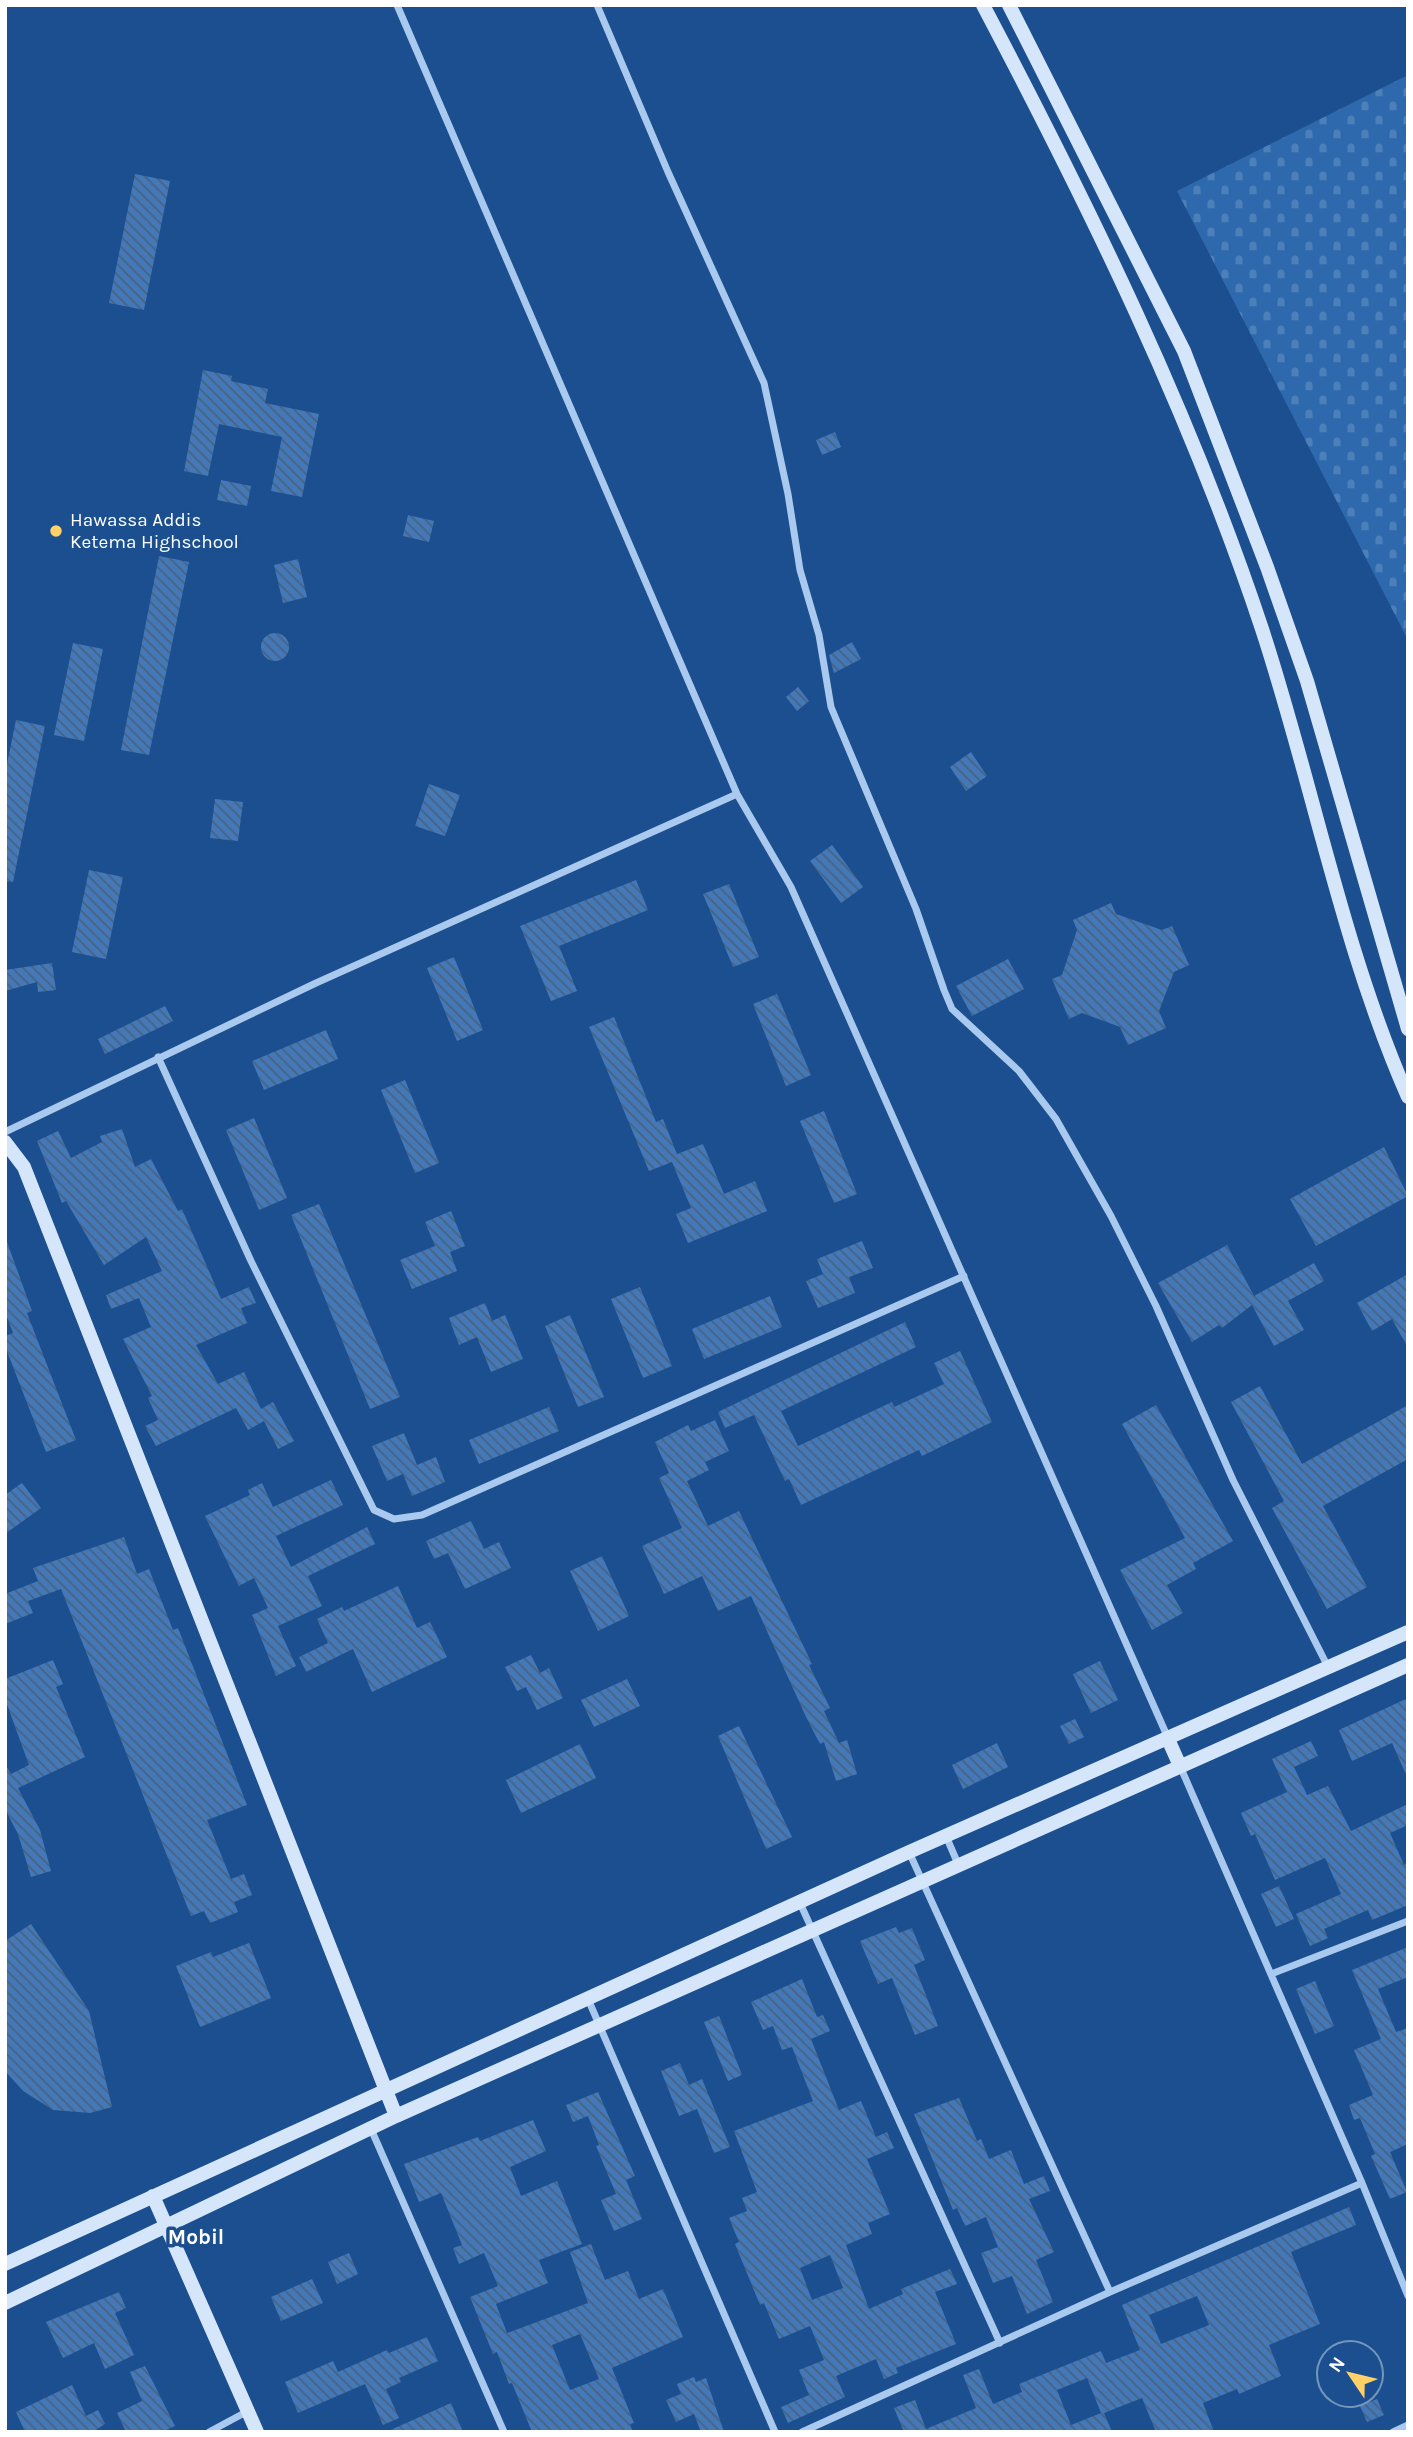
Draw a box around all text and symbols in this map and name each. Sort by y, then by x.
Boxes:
place label: Hawassa Addis Ketema Highschool [70,509,239,553]
marker: Hawassa Addis Ketema Highschool [48,523,64,539]
district label: Mobil [168,2225,224,2249]
north arrow [1315,2339,1385,2409]
text: N [1324,2353,1350,2377]

